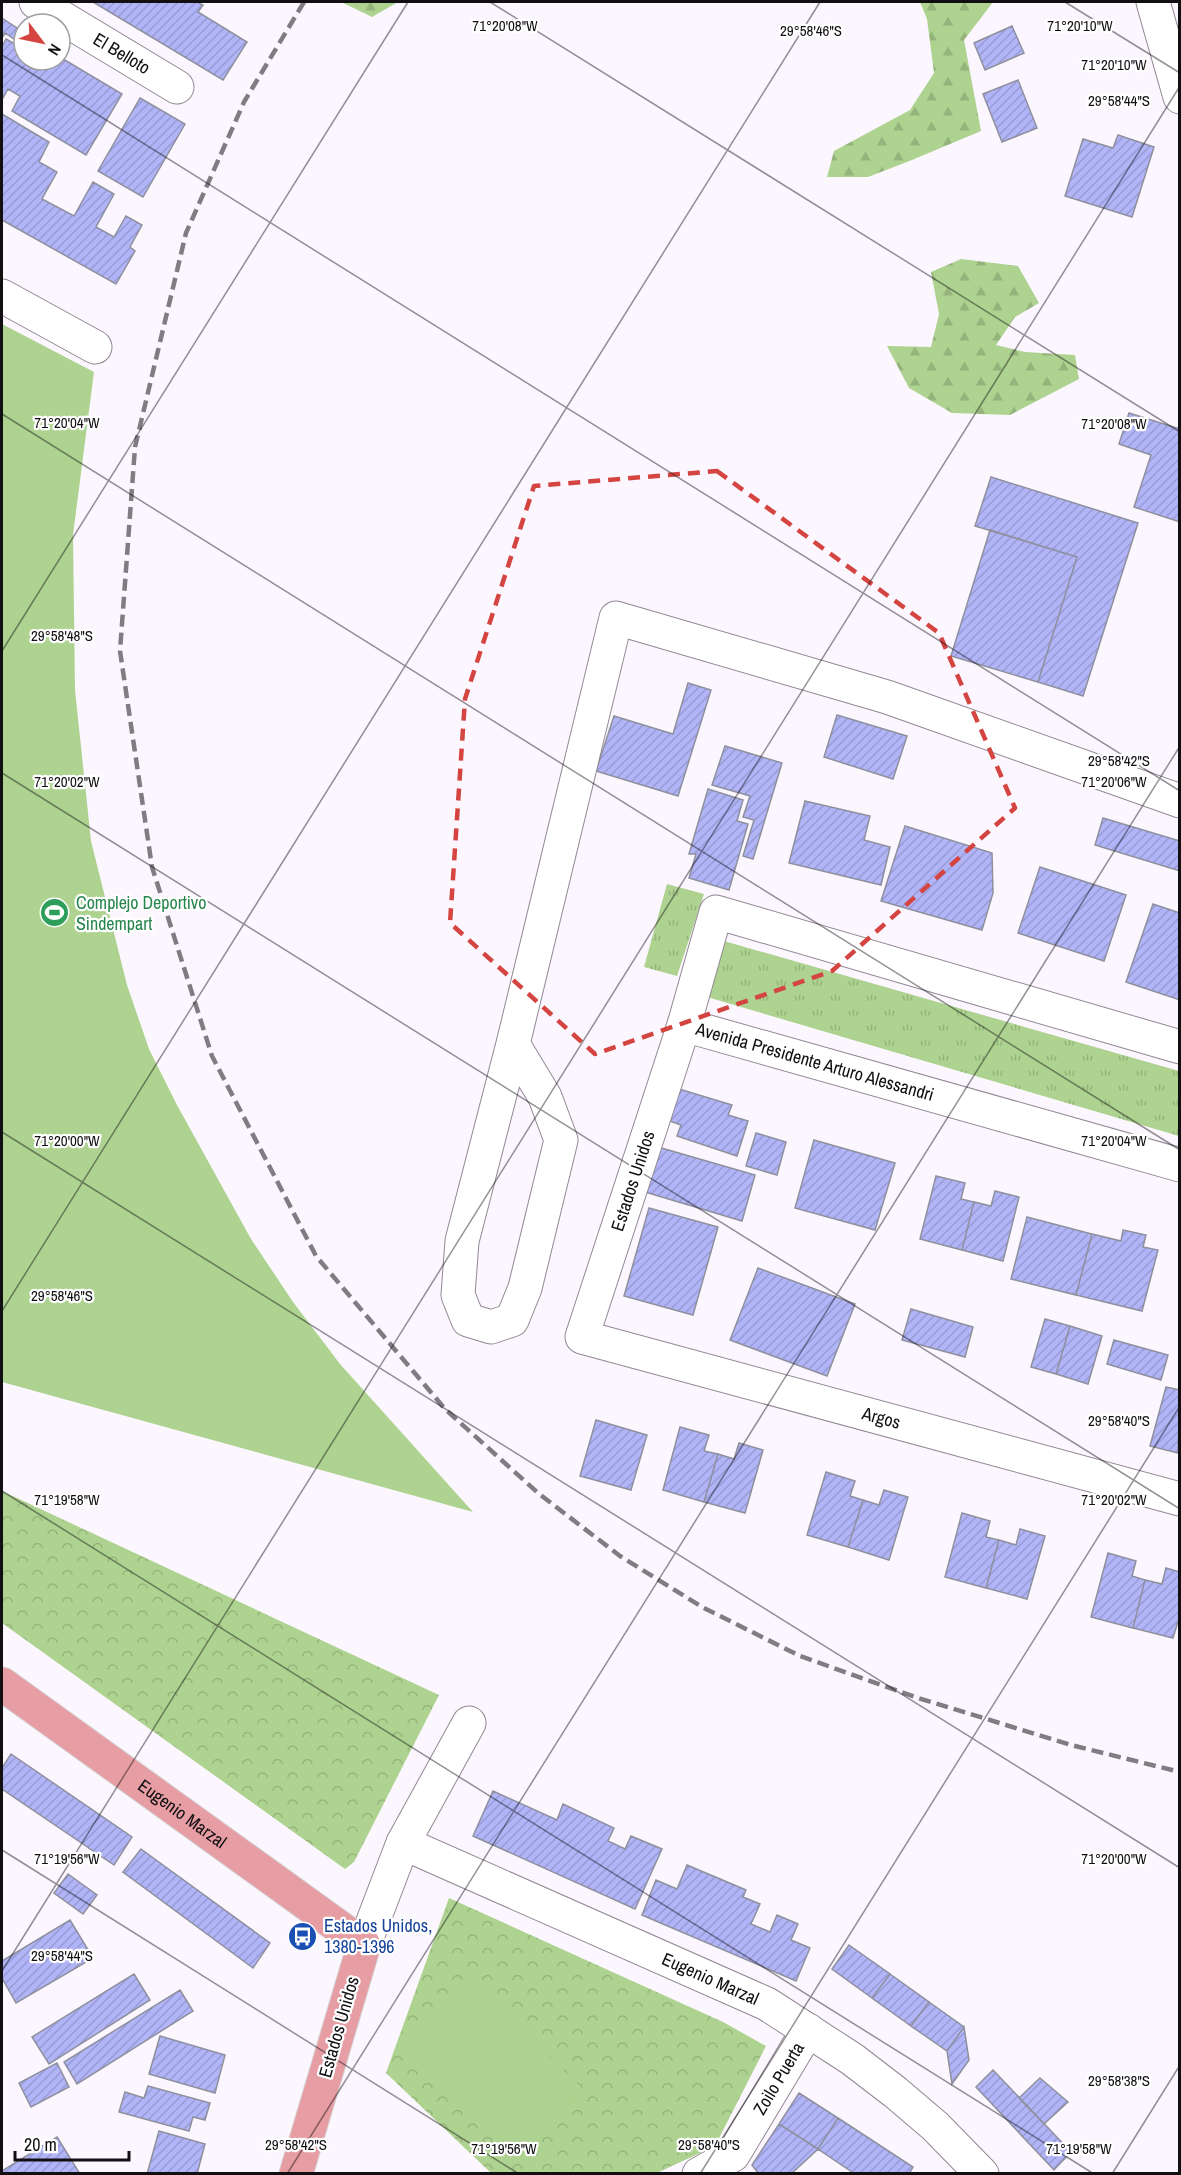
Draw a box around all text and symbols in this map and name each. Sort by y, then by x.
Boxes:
north arrow [12,12,72,72]
text: 71°20'08"W [472,15,538,36]
text: 71°20'10"W [1047,15,1113,36]
text: 29°58'46"S [780,20,842,41]
street label: El Belloto [89,26,155,80]
text: N [43,40,67,60]
text: 71°20'10"W [1081,54,1147,75]
text: 29°58'44"S [1088,90,1150,111]
text: 71°20'04"W [34,412,100,433]
text: 71°20'08"W [1081,413,1147,434]
text: 29°58'48"S [31,625,93,646]
text: 29°58'42"S [1088,750,1150,771]
text: 71°20'02"W [34,771,100,792]
text: 71°20'06"W [1081,771,1147,792]
place label: Complejo Deportivo Sindempart [76,890,206,936]
sports icon: Complejo Deportivo Sindempart [39,897,71,929]
street label: Avenida Presidente Arturo Alessandri [692,1016,937,1107]
street label: Estados Unidos [605,1127,661,1234]
text: 71°20'00"W [34,1130,100,1151]
text: 71°20'04"W [1081,1130,1147,1151]
text: 29°58'46"S [31,1285,93,1306]
street label: Argos [859,1400,903,1435]
text: 29°58'40"S [1088,1410,1150,1431]
text: 71°19'58"W [34,1489,100,1510]
text: 71°20'02"W [1081,1489,1147,1510]
street label: Eugenio Marzal [133,1773,232,1854]
text: 71°19'56"W [34,1848,100,1869]
text: 71°20'00"W [1081,1848,1147,1869]
place label: Estados Unidos, 1380-1396 [324,1913,432,1959]
bus stop icon: Estados Unidos, 1380-1396 [287,1920,319,1952]
text: 29°58'44"S [31,1945,93,1966]
street label: Eugenio Marzal [658,1946,763,2011]
street label: Estados Unidos [312,1973,365,2080]
street label: Zoilo Puerta [747,2037,810,2119]
text: 29°58'38"S [1088,2070,1150,2091]
scale bar [15,2124,129,2162]
text: 20 m [24,2132,57,2157]
text: 29°58'42"S [265,2134,327,2155]
text: 29°58'40"S [678,2134,740,2155]
text: 71°19'56"W [471,2138,537,2159]
text: 71°19'58"W [1046,2138,1112,2159]

